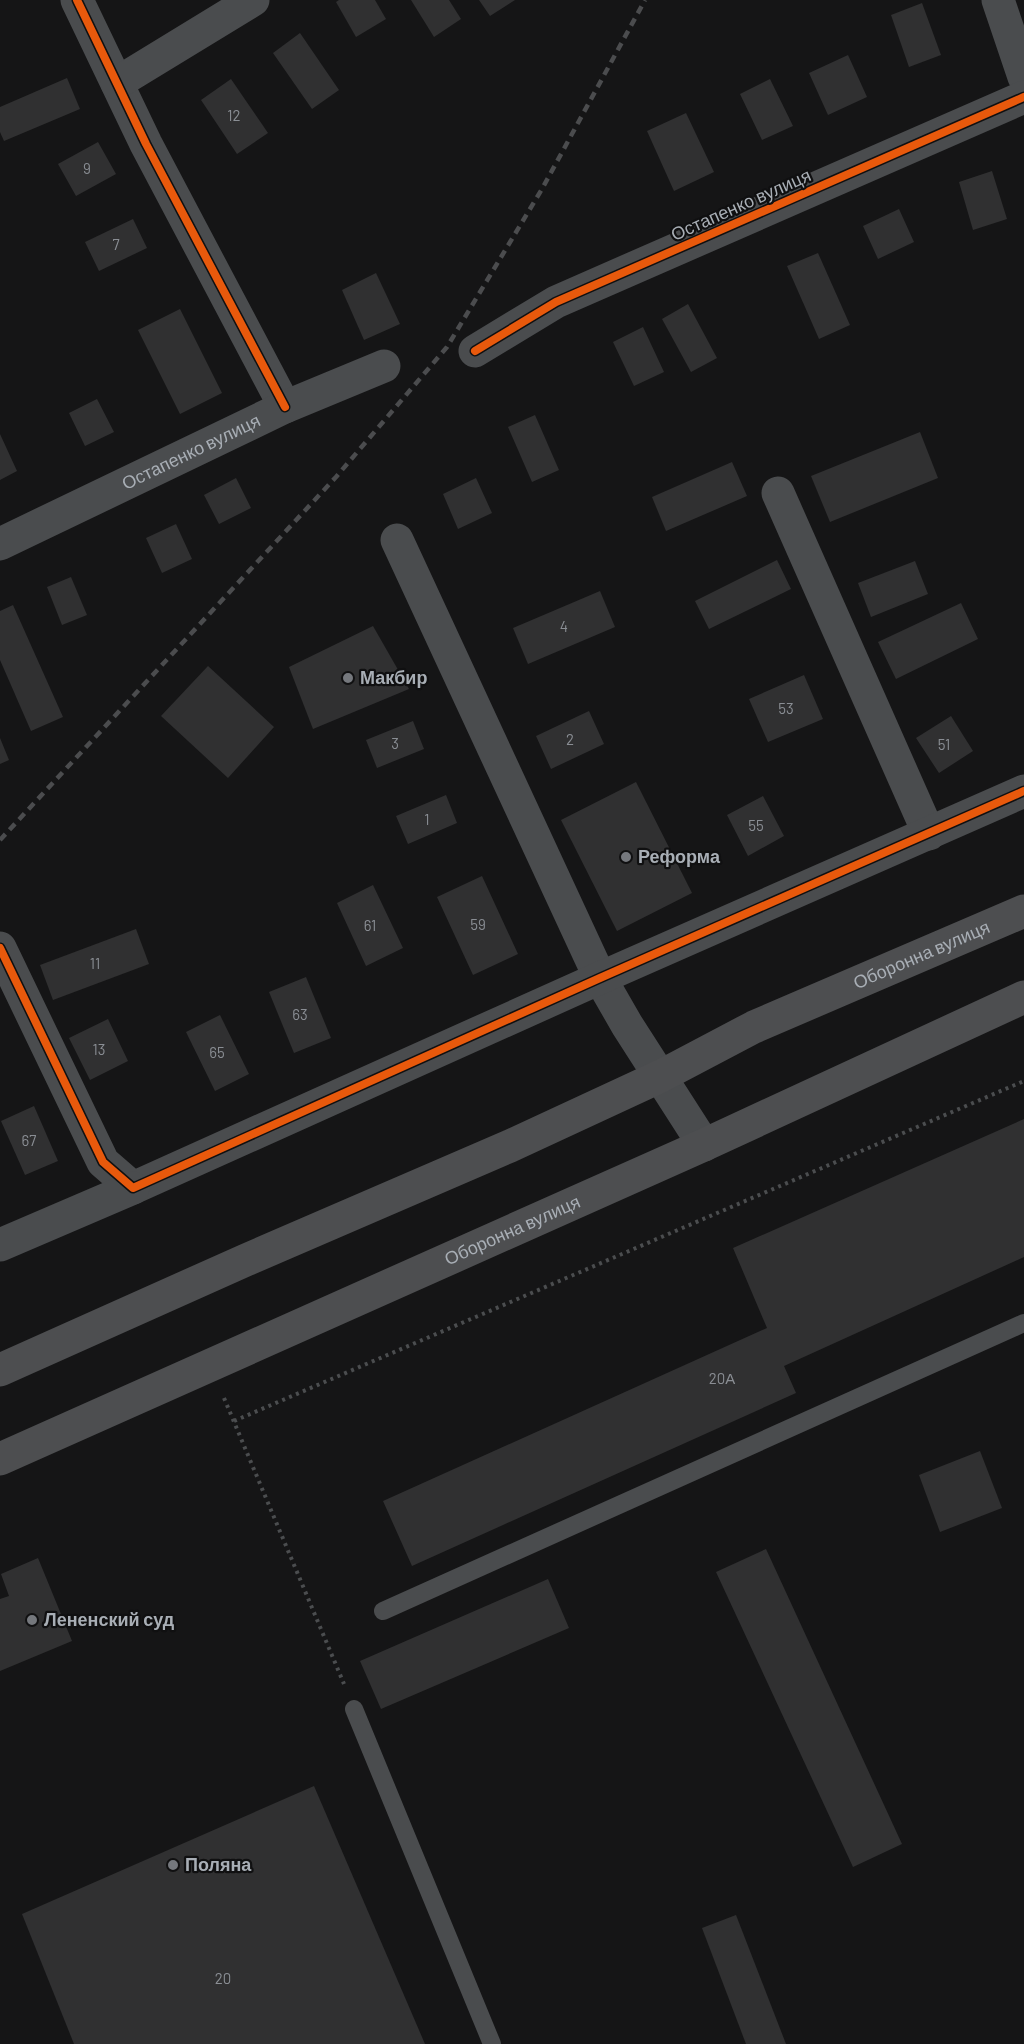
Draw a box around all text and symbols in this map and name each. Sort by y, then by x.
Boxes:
house number: 12 [227,106,241,124]
house number: 9 [83,159,91,177]
street label: Остапенко вулиця [667,163,814,245]
house number: 7 [112,235,120,253]
street label: Остапенко вулиця [118,409,263,494]
house number: 4 [560,617,568,635]
place label: Макбир [360,666,427,688]
marker: Макбир [341,671,355,685]
house number: 53 [778,699,794,717]
house number: 2 [566,730,574,748]
house number: 3 [391,734,399,752]
house number: 51 [938,735,950,753]
house number: 1 [424,810,430,828]
house number: 55 [748,816,764,834]
place label: Реформа [638,845,721,867]
marker: Реформа [619,850,633,864]
house number: 59 [470,915,486,933]
street label: Оборонна вулиця [850,915,993,993]
house number: 61 [364,916,376,934]
house number: 11 [90,954,100,972]
house number: 63 [292,1005,308,1023]
house number: 13 [93,1040,105,1058]
house number: 65 [209,1043,225,1061]
house number: 67 [22,1131,36,1149]
street label: Оборонна вулиця [441,1190,583,1269]
house number: 20А [709,1369,735,1387]
place label: Лененский суд [44,1608,175,1630]
marker: Лененский суд [25,1613,39,1627]
place label: Поляна [185,1853,252,1875]
marker: Поляна [166,1858,180,1872]
house number: 20 [215,1969,231,1987]

